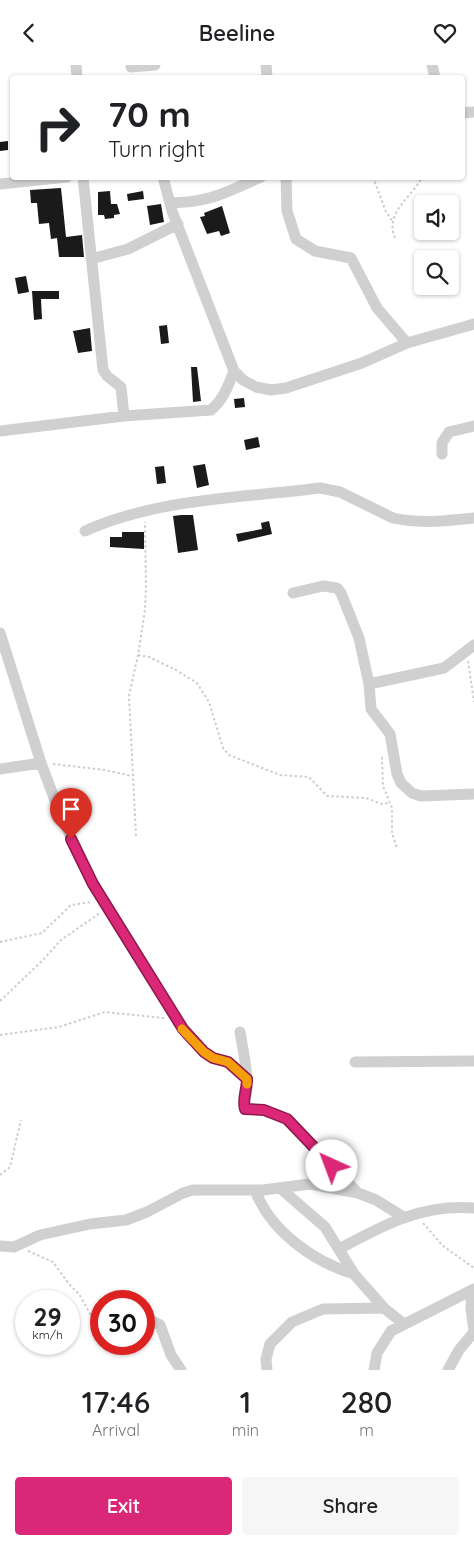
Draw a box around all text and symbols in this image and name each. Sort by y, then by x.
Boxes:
icon: back [15,19,43,47]
text: Beeline [199,19,275,47]
icon: heart [431,19,459,47]
text: 70 m [108,92,191,136]
icon: right [25,95,90,160]
text: Turn right [108,135,205,163]
map controls [414,195,459,295]
button: sound [414,195,459,240]
button: search [414,250,459,295]
pin [50,788,92,839]
icon: arrive [57,795,85,823]
position arrow [305,1139,357,1191]
speed limit sign: 30 [90,1290,155,1355]
text: 29 [33,1301,62,1332]
text: km/h [32,1327,63,1342]
text: 17:46 [82,1383,150,1421]
text: 1 [240,1383,251,1421]
text: 280 [341,1383,392,1421]
text: Arrival [92,1420,140,1440]
text: min [232,1420,259,1440]
text: m [359,1420,374,1440]
button: Exit [15,1477,232,1535]
button: Share [242,1477,459,1535]

